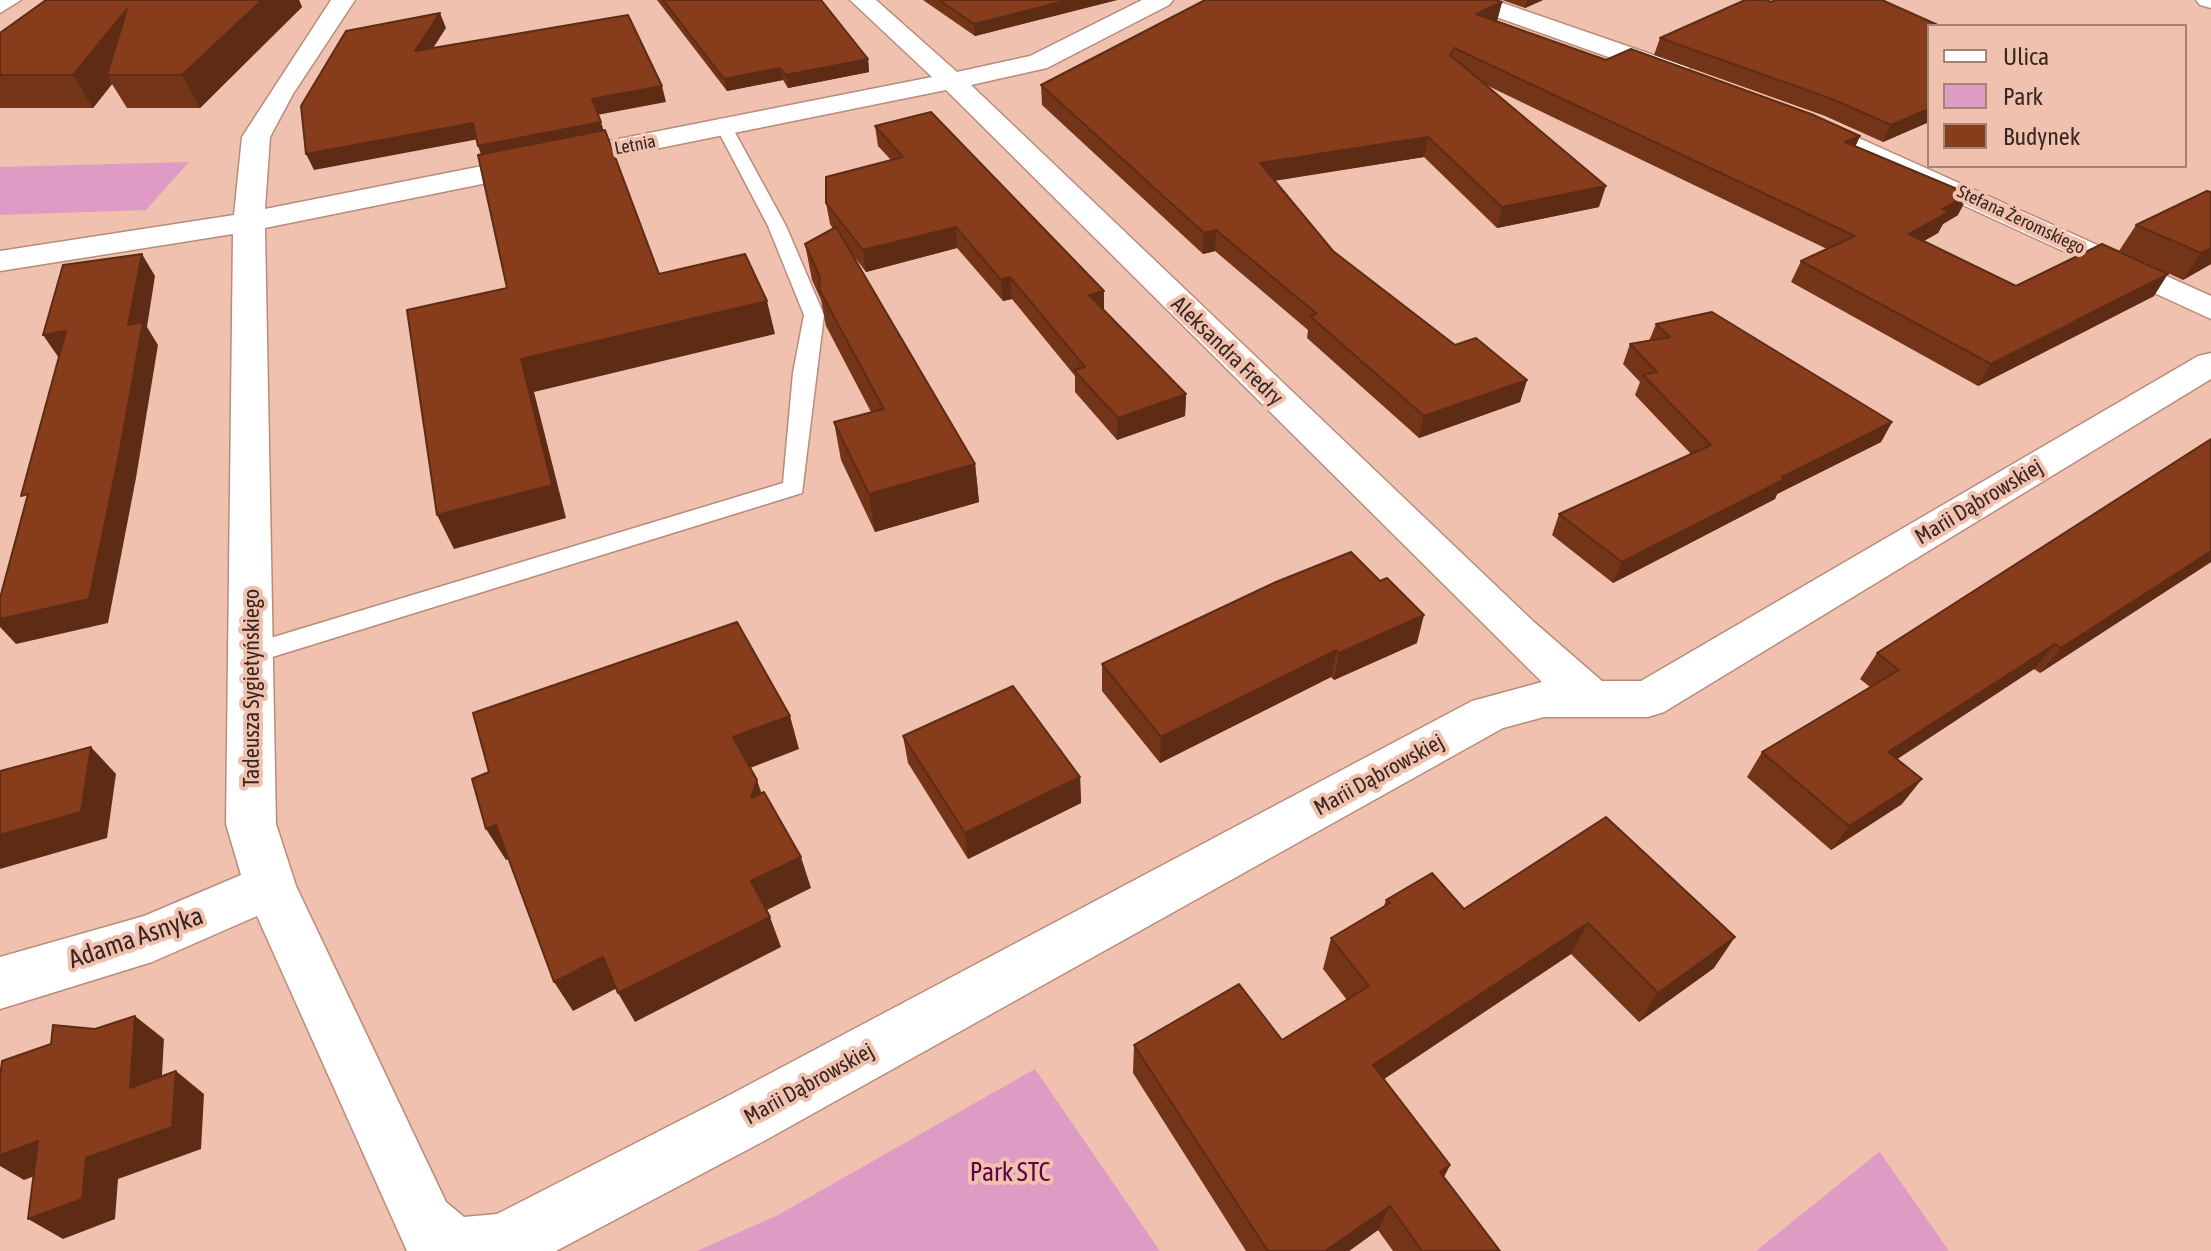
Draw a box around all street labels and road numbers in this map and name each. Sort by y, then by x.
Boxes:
street label: Letnia [613,130,657,160]
street label: Stefana Żeromskiego [1954,181,2088,259]
street label: Aleksandra Fredry [1166,291,1288,411]
street label: Marii Dąbrowskiej [1910,454,2048,550]
street label: Tadeusza Sygietyńskiego [239,589,265,787]
street label: Marii Dąbrowskiej [1310,728,1448,822]
street label: Adama Asnyka [65,900,207,976]
street label: Marii Dąbrowskiej [740,1037,878,1131]

